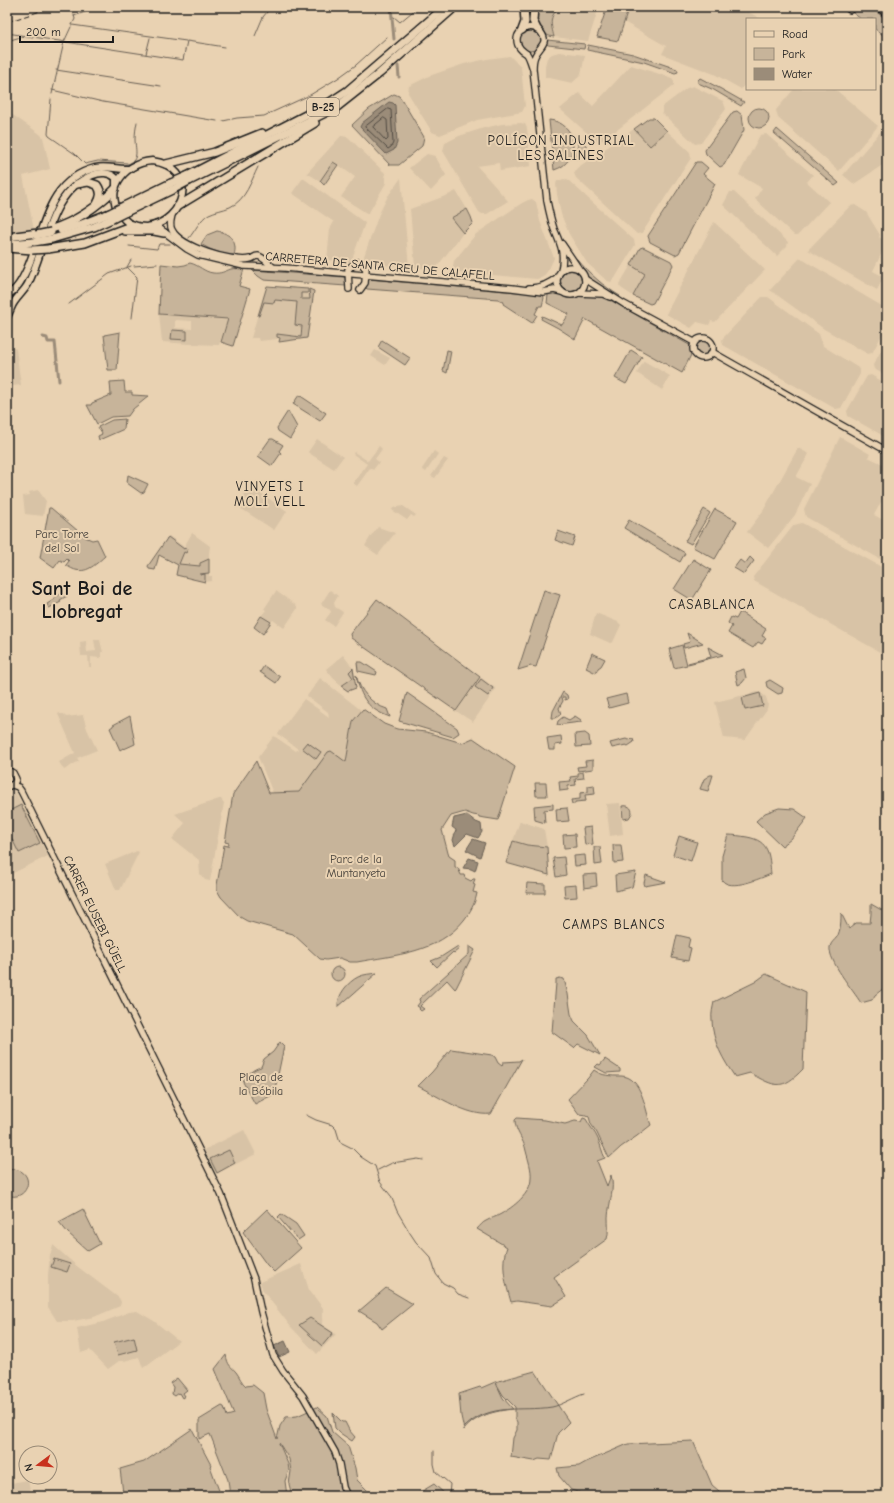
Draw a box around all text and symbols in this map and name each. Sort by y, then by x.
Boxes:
scale bar [20,18,113,44]
legend [746,18,876,90]
text: 200 m [26,25,61,39]
text: Road [782,27,808,41]
text: Park [782,47,805,61]
text: Water [782,67,812,81]
road number: B-25 [307,98,339,116]
district label: POLÍGON INDUSTRIAL LES SALINES [487,132,635,163]
street label: CARRETERA DE SANTA CREU DE CALAFELL [265,249,495,283]
district label: VINYETS I MOLÍ VELL [234,479,306,509]
park label: Parc Torre del Sol [35,527,89,555]
district label: Sant Boi de Llobregat [32,577,132,623]
district label: CASABLANCA [669,597,755,612]
park label: Parc de la Muntanyeta [326,852,386,880]
street label: CARRER EUSEBI GÜELL [60,853,130,975]
district label: CAMPS BLANCS [562,917,666,932]
park label: Plaça de la Bóbila [239,1070,283,1098]
north arrow [18,1445,58,1485]
text: N [22,1462,36,1473]

